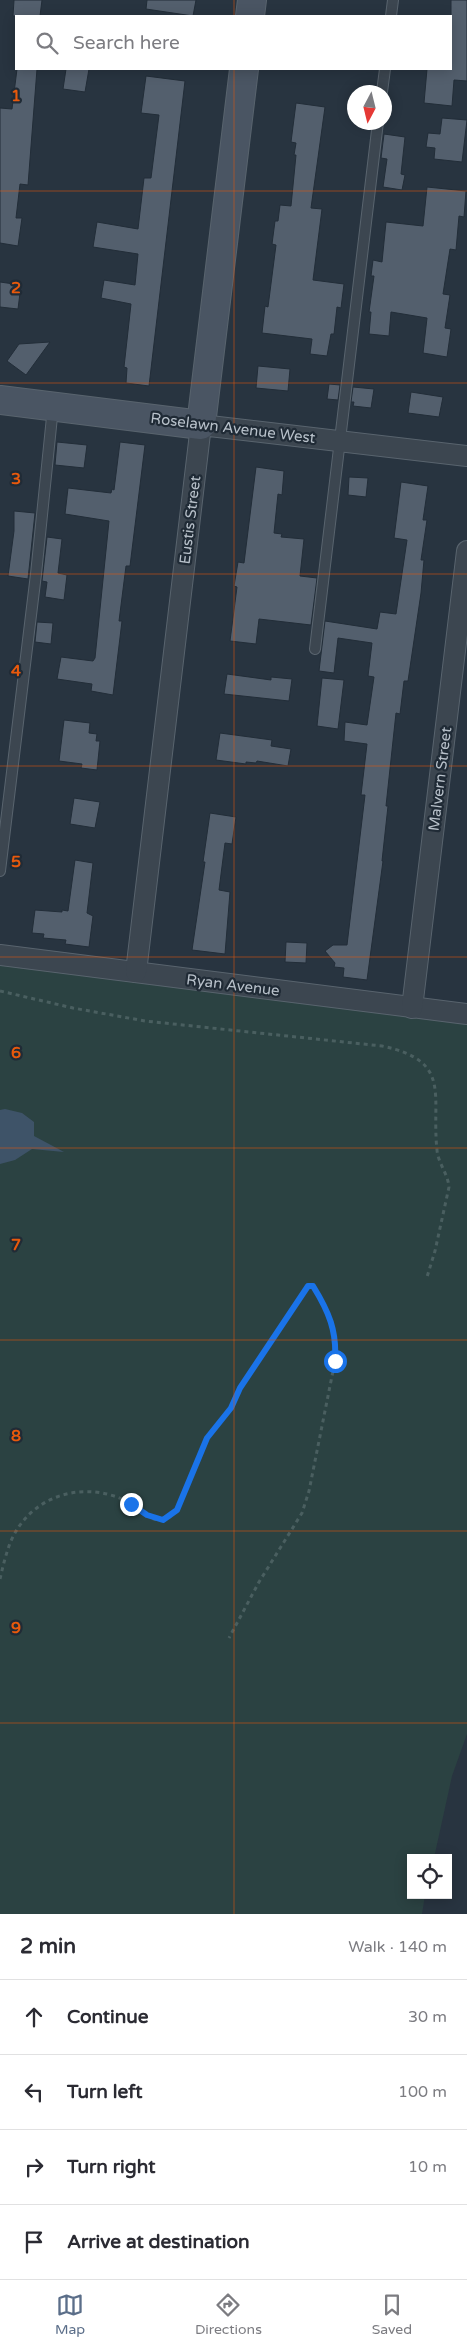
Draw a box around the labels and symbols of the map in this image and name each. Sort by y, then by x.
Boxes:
north arrow [347,85,392,130]
text: 1 [11,86,21,106]
text: 2 [11,278,21,298]
street label: Roselawn Avenue West [150,409,317,447]
text: 3 [11,469,21,489]
street label: Eustis Street [176,474,204,565]
text: 4 [11,661,21,681]
street label: Malvern Street [425,726,455,832]
text: 5 [11,852,21,872]
street label: Ryan Avenue [185,970,281,1000]
text: 6 [11,1043,21,1063]
text: 7 [11,1235,21,1255]
route start [324,1350,347,1373]
text: 8 [11,1426,21,1446]
route end [120,1493,143,1516]
text: 9 [11,1618,21,1638]

